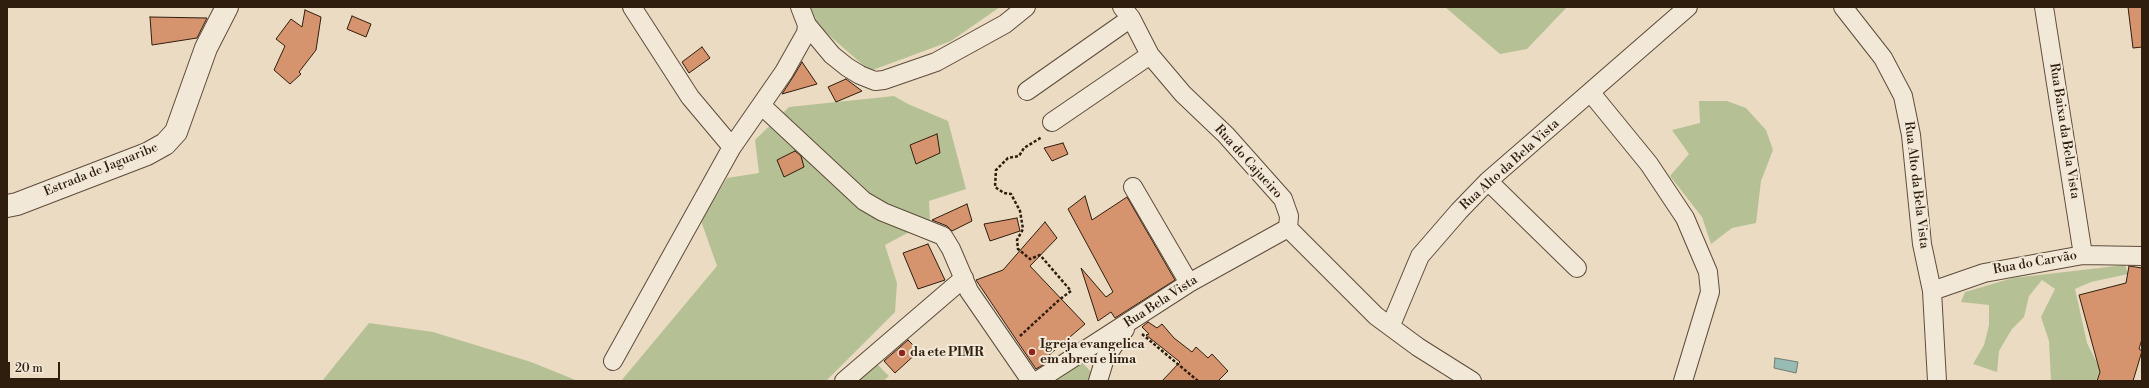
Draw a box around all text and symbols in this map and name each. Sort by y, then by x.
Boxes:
street label: Rua Baixa da Bela Vista [2046,62,2082,200]
street label: Rua Alto da Bela Vista [1457,116,1563,214]
street label: Rua Alto da Bela Vista [1900,120,1932,250]
street label: Rua do Cajueiro [1211,122,1285,202]
street label: Estrada de Jaguaribe [42,140,160,200]
street label: Rua do Carvão [1992,248,2078,278]
street label: Rua Bela Vista [1121,272,1201,332]
place label: Igreja evangelica em abreu e lima [1040,337,1145,368]
place label: da ete PIMR [910,345,984,361]
marker: Igreja evangelica em abreu e lima [1027,347,1037,357]
marker: da ete PIMR [897,348,907,358]
scale bar [10,354,62,380]
text: 20 m [15,361,43,376]

